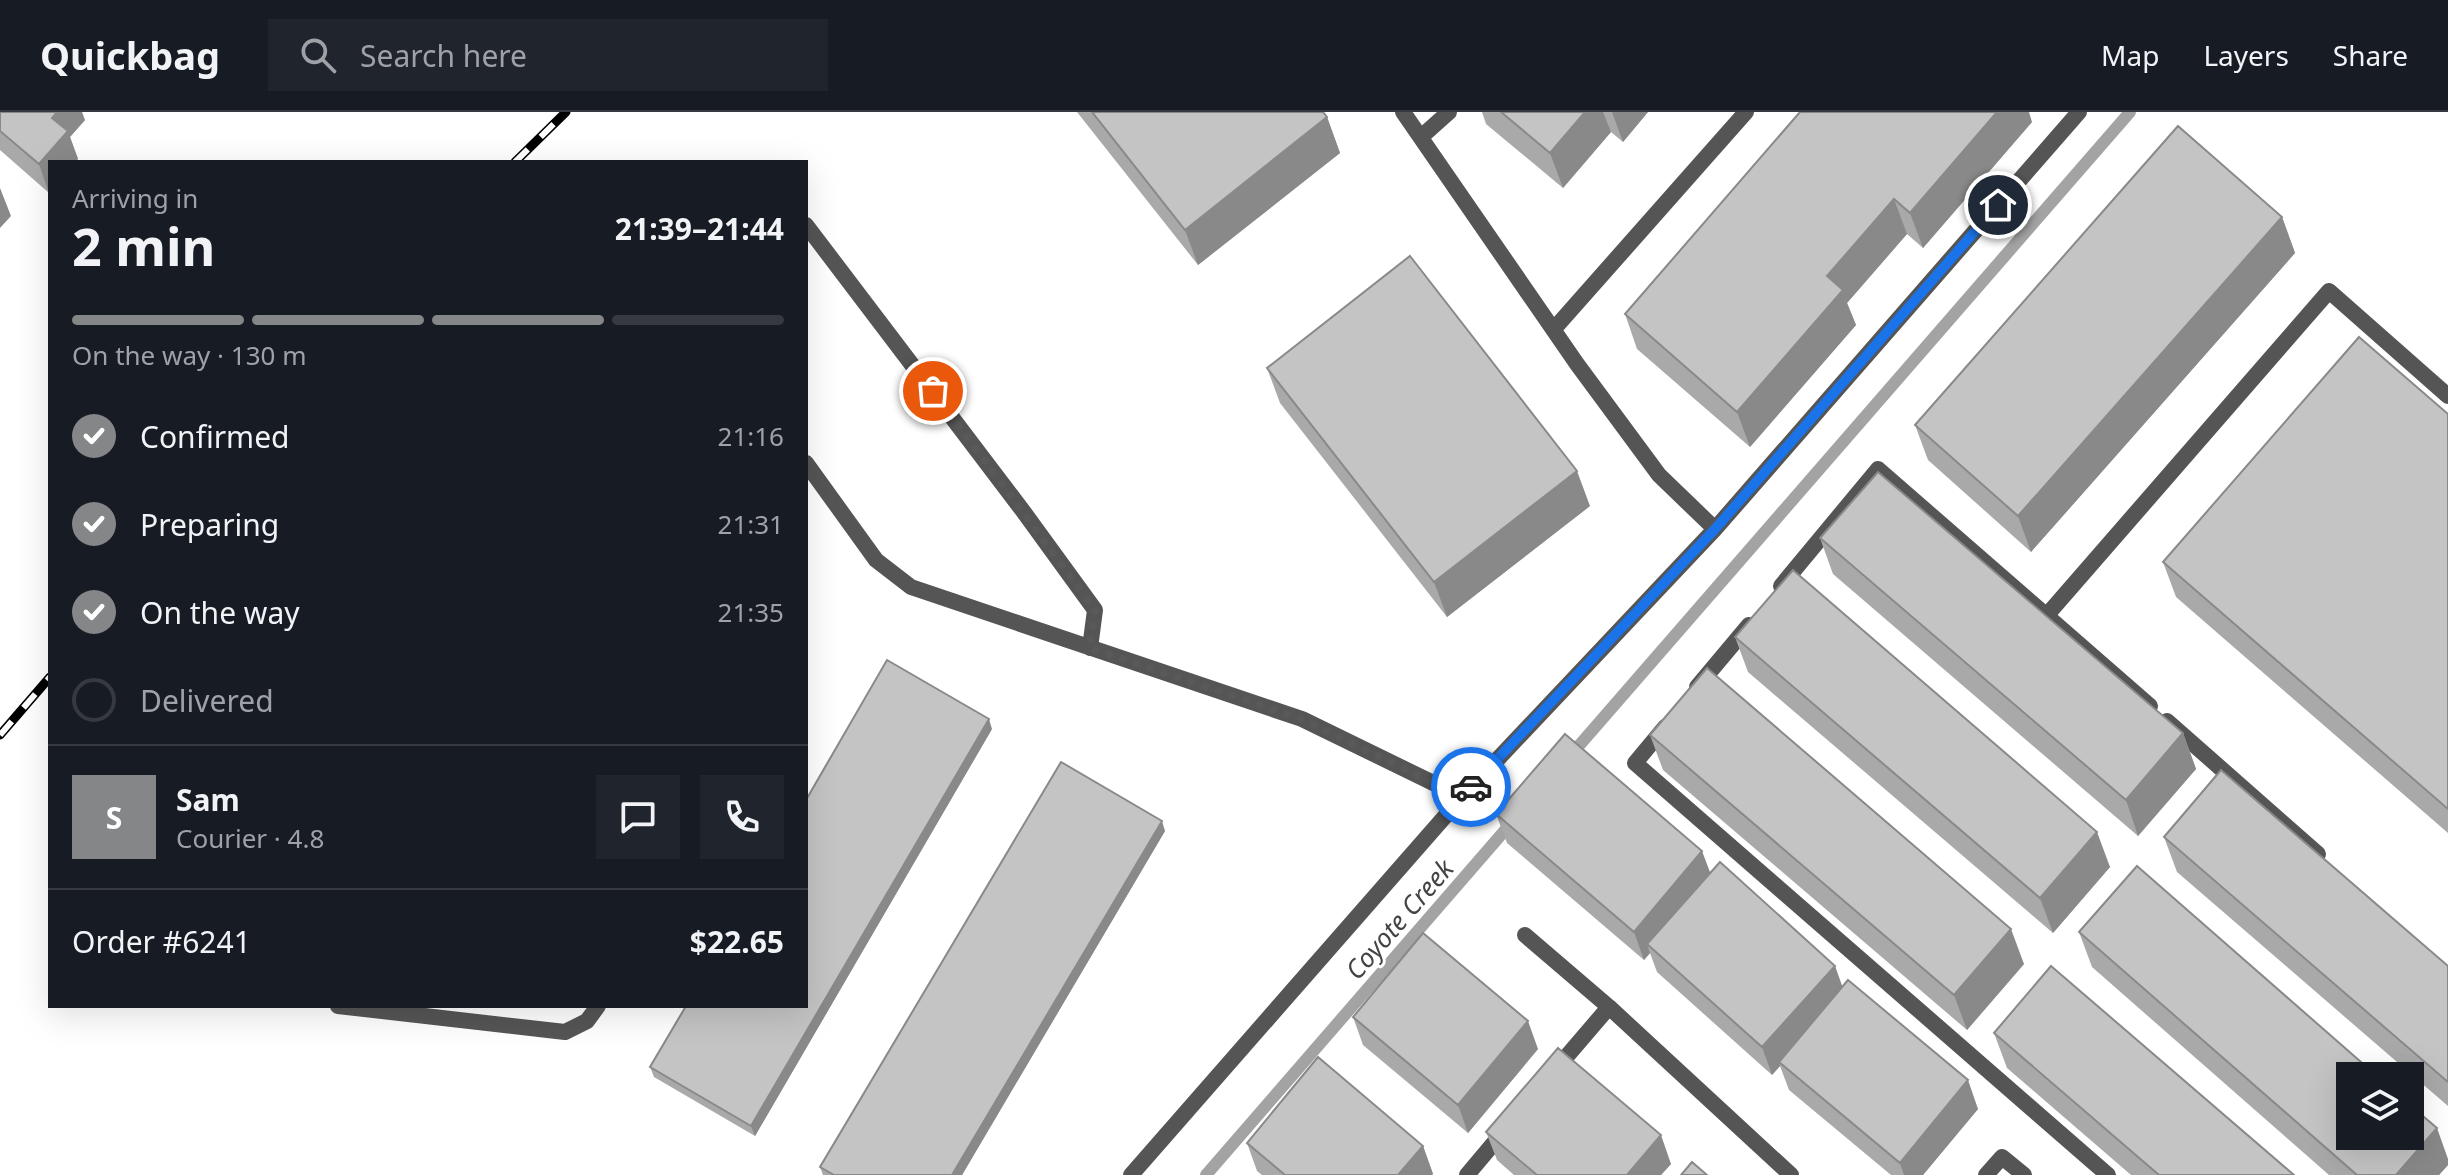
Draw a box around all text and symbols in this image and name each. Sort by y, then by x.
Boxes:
search box [268,19,828,91]
text: Quickbag [40,29,220,81]
icon: search [296,33,340,77]
text: Search here [360,35,527,76]
text: Map [2101,36,2159,74]
text: Layers [2203,36,2289,74]
text: Share [2333,36,2408,74]
pin [1964,171,2032,239]
text: Arriving in [72,180,198,216]
icon: home [1976,183,2020,227]
text: 21:39–21:44 [615,208,784,249]
text: 2 min [72,210,215,281]
text: On the way · 130 m [72,337,306,373]
pin [899,357,967,425]
icon: bag [911,369,955,413]
icon: check [72,414,116,458]
text: Confirmed [140,416,290,457]
text: 21:16 [718,418,784,454]
icon: check [72,502,116,546]
text: Preparing [140,504,279,545]
text: 21:31 [718,506,784,542]
icon: check [72,590,116,634]
text: On the way [140,592,300,633]
text: 21:35 [718,594,784,630]
text: Delivered [140,680,274,721]
courier [1431,747,1511,827]
icon: car [1449,765,1493,809]
button: chat [596,775,680,859]
button: phone [700,775,784,859]
text: Sam [176,779,240,820]
text: S [106,797,122,838]
text: Courier · 4.8 [176,820,324,856]
water label: Coyote Creek [1337,850,1462,987]
text: Order #6241 [72,921,251,962]
text: $22.65 [690,921,784,962]
map controls [2336,1062,2424,1150]
button: layers [2336,1062,2424,1150]

